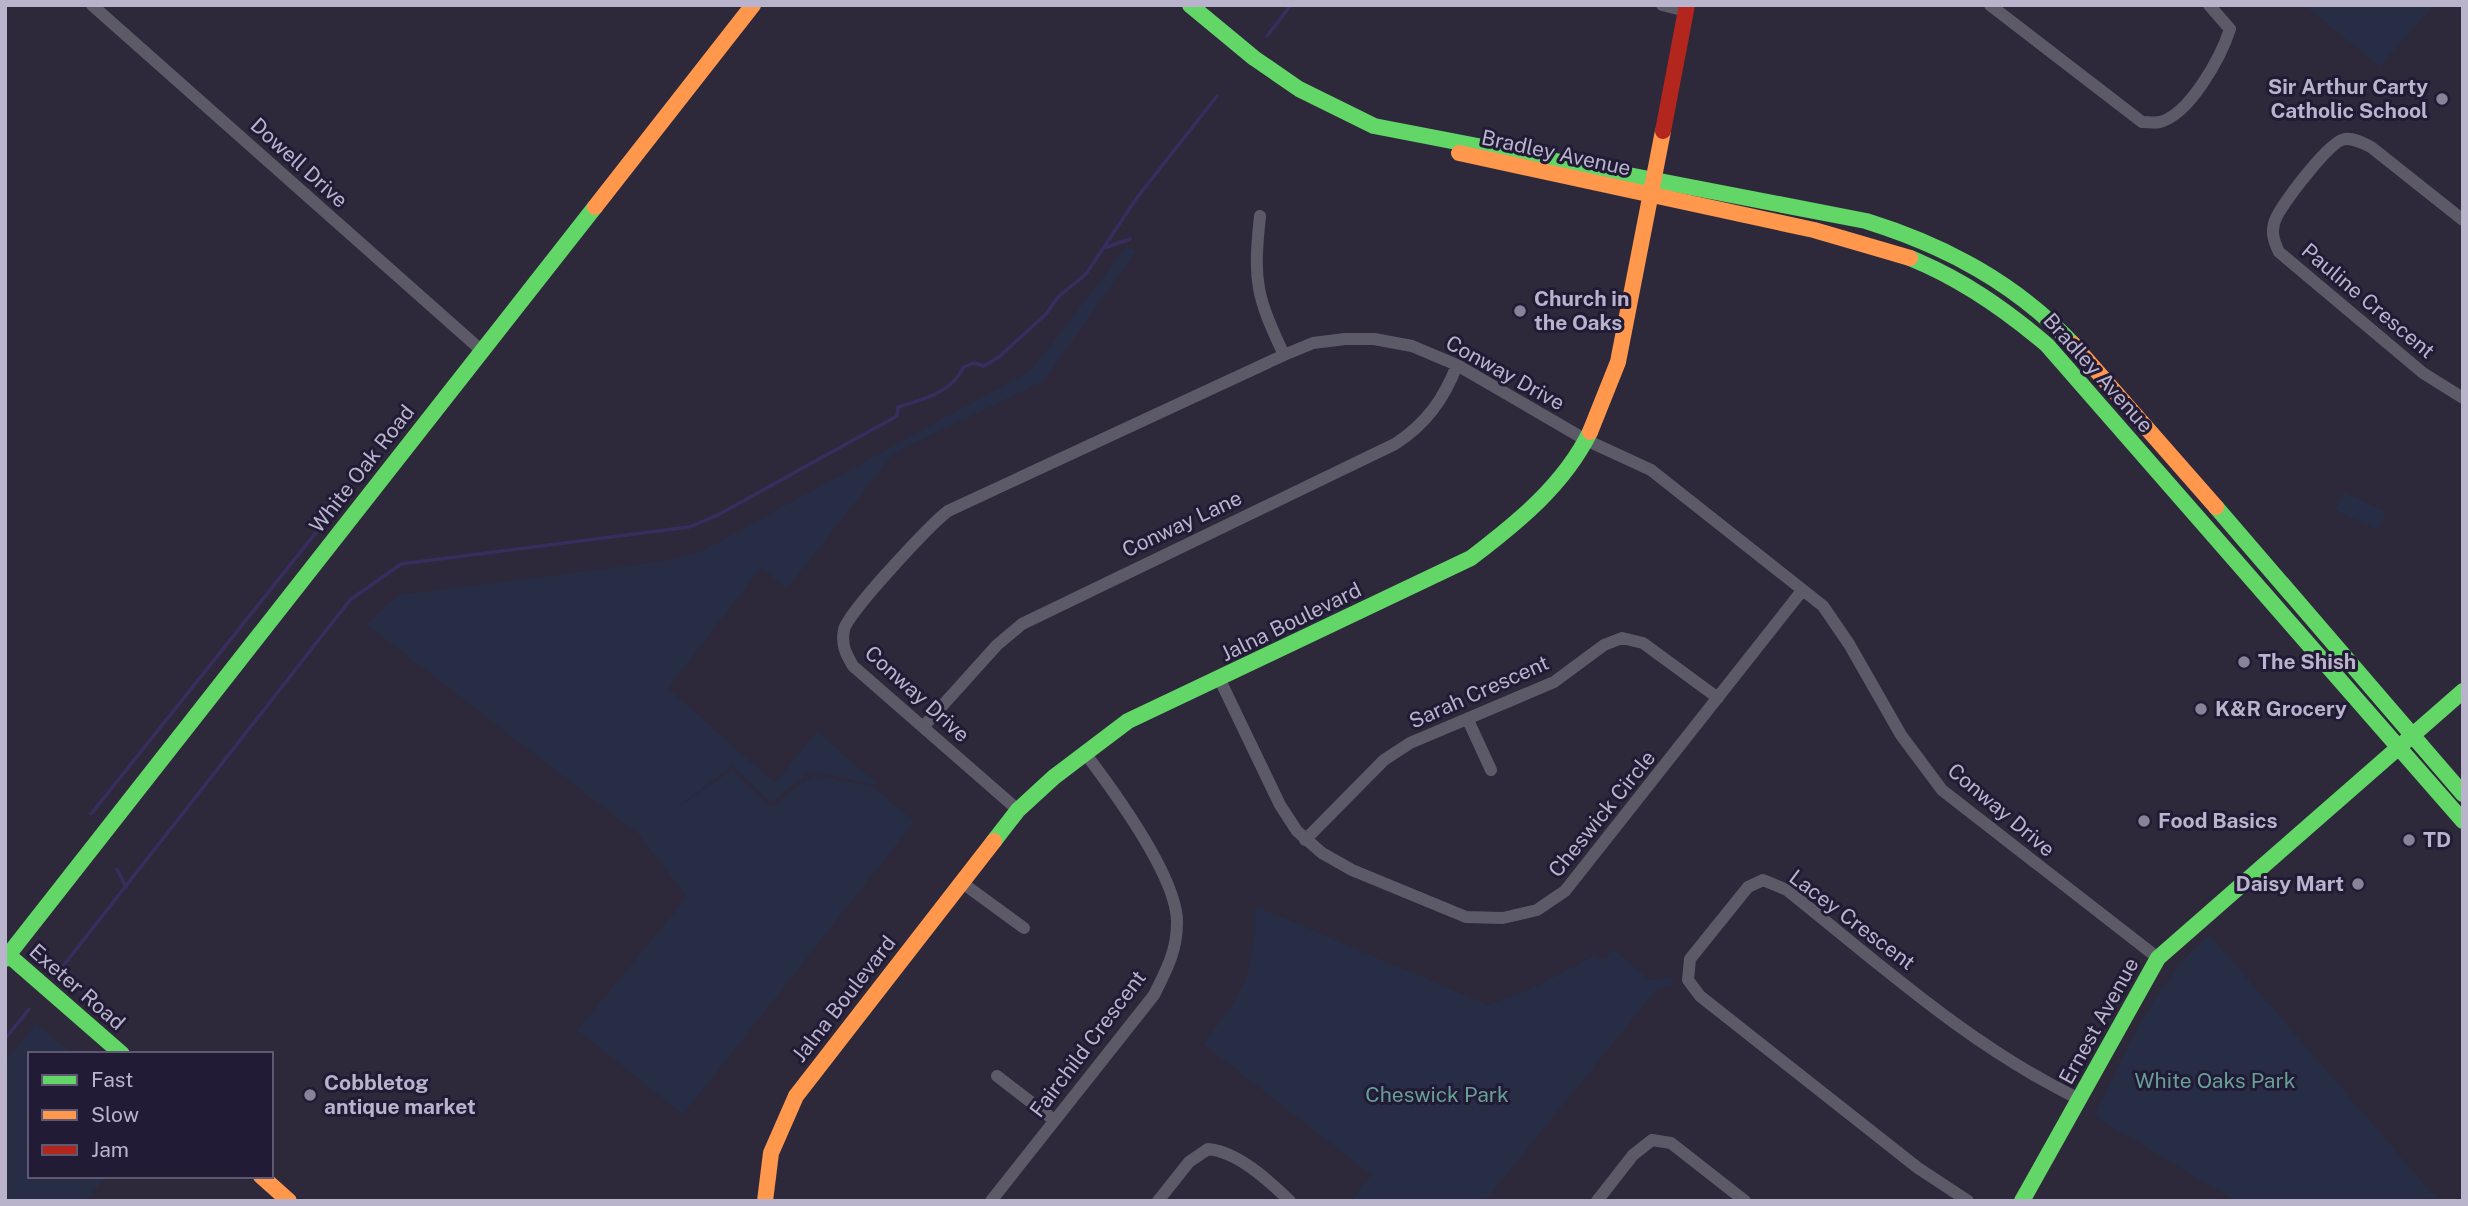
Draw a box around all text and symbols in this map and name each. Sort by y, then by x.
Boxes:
place label: Sir Arthur Carty Catholic School [2268,74,2428,123]
marker: Sir Arthur Carty Catholic School [2434,91,2450,107]
street label: Dowell Drive [246,112,353,213]
street label: Bradley Avenue [1479,124,1633,181]
street label: Pauline Crescent [2297,238,2440,363]
place label: Church in the Oaks [1534,286,1629,335]
marker: Church in the Oaks [1512,303,1528,319]
street label: Bradley Avenue [2038,308,2159,438]
street label: Conway Drive [1441,330,1569,415]
street label: White Oak Road [304,400,419,538]
street label: Conway Lane [1118,485,1246,562]
street label: Jalna Boulevard [1216,577,1365,666]
street label: Conway Drive [860,640,975,747]
place label: The Shish [2258,649,2356,674]
street label: Sarah Crescent [1405,650,1553,734]
marker: The Shish [2236,654,2252,670]
place label: K&R Grocery [2215,696,2347,721]
marker: K&R Grocery [2193,701,2209,717]
street label: Cheswick Circle [1543,745,1660,882]
street label: Conway Drive [1943,758,2060,862]
place label: Food Basics [2158,808,2278,833]
marker: Food Basics [2136,813,2152,829]
place label: TD [2423,827,2451,852]
marker: TD [2401,832,2417,848]
street label: Lacey Crescent [1785,864,1920,975]
place label: Daisy Mart [2236,871,2344,896]
marker: Daisy Mart [2350,876,2366,892]
street label: Jalna Boulevard [787,931,901,1067]
street label: Exeter Road [24,938,130,1035]
street label: Ernest Avenue [2054,953,2144,1088]
street label: Fairchild Crescent [1024,965,1151,1122]
legend [28,1052,273,1178]
text: Fast [91,1067,133,1092]
park label: White Oaks Park [2135,1068,2296,1093]
place label: Cobbletog antique market [324,1070,476,1119]
park label: Cheswick Park [1365,1082,1509,1107]
marker: Cobbletog antique market [302,1087,318,1103]
text: Slow [91,1102,139,1127]
text: Jam [91,1137,129,1162]

